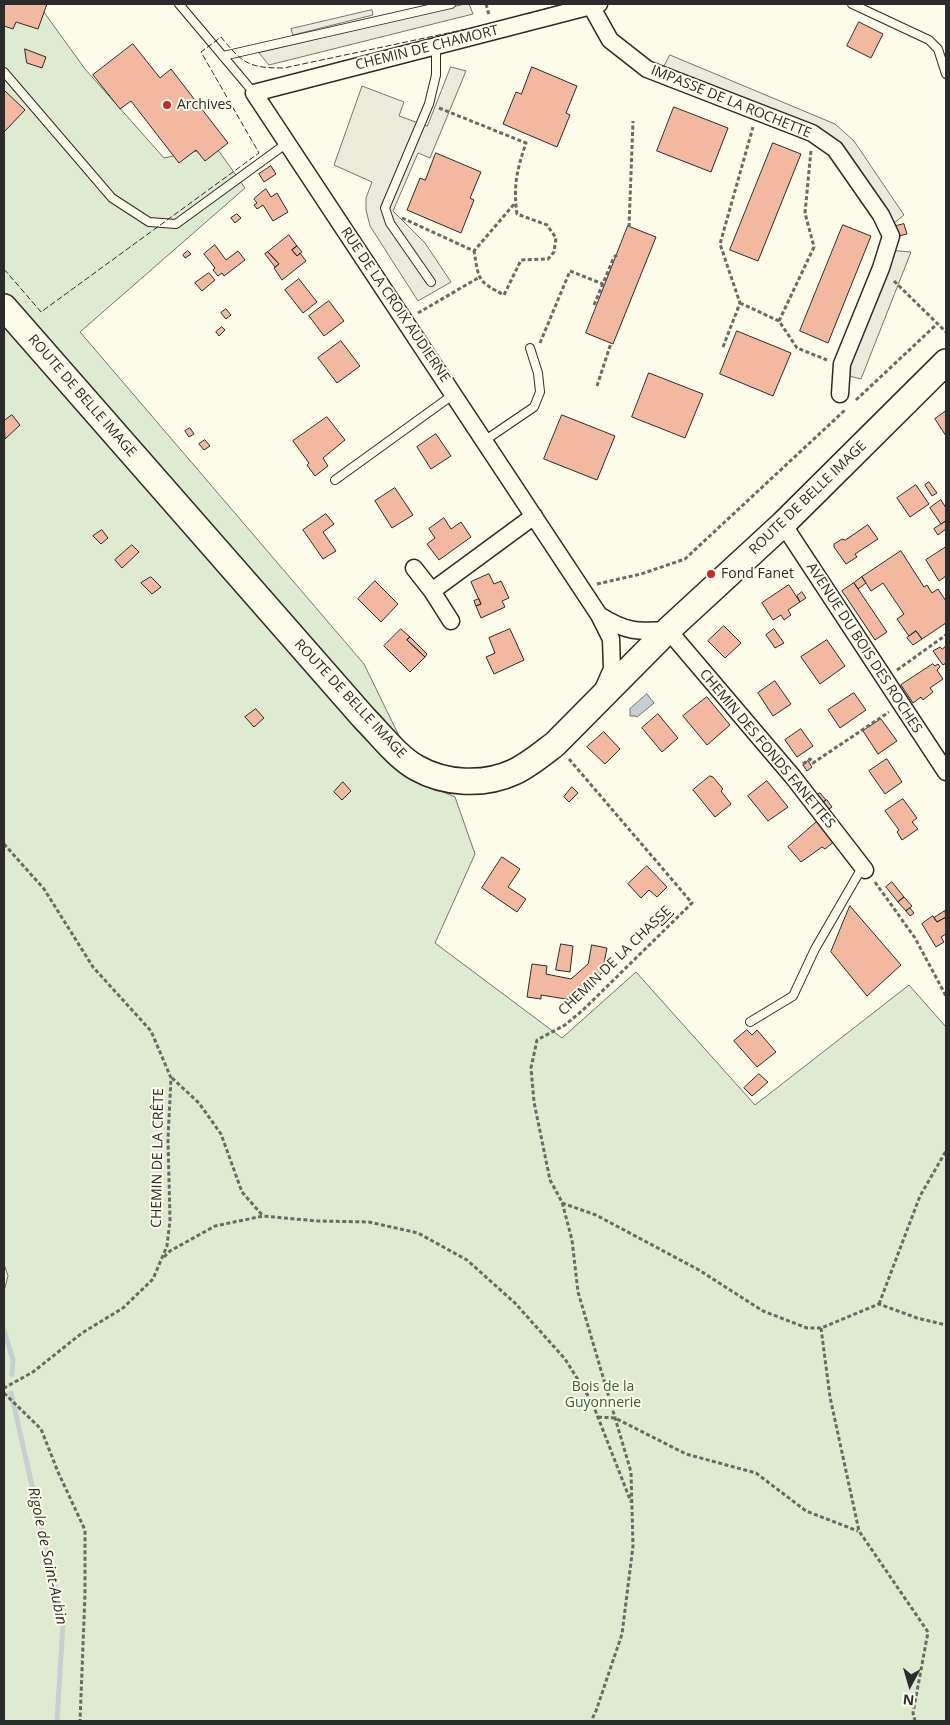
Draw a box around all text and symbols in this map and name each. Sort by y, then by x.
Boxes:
street label: CHEMIN DE CHAMORT [354,22,500,74]
street label: IMPASSE DE LA ROCHETTE [648,62,814,142]
place label: Archives [177,97,232,113]
marker: Archives [161,99,173,111]
street label: RUE DE LA CROIX AUDIERNE [337,224,453,386]
street label: ROUTE DE BELLE IMAGE [24,331,140,461]
street label: ROUTE DE BELLE IMAGE [746,438,870,558]
street label: AVENUE DU BOIS DES ROCHES [803,560,925,736]
place label: Fond Fanet [721,566,794,582]
marker: Fond Fanet [705,568,717,580]
street label: ROUTE DE BELLE IMAGE [290,636,410,762]
street label: CHEMIN DES FONDS FANETTES [696,666,838,832]
street label: CHEMIN DE LA CHASSE [555,903,675,1019]
street label: CHEMIN DE LA CRÊTE [148,1088,168,1228]
park label: Bois de la Guyonnerie [565,1379,641,1411]
water label: Rigole de Saint-Aubin [24,1486,70,1626]
north arrow [885,1660,935,1710]
text: N [902,1690,915,1710]

